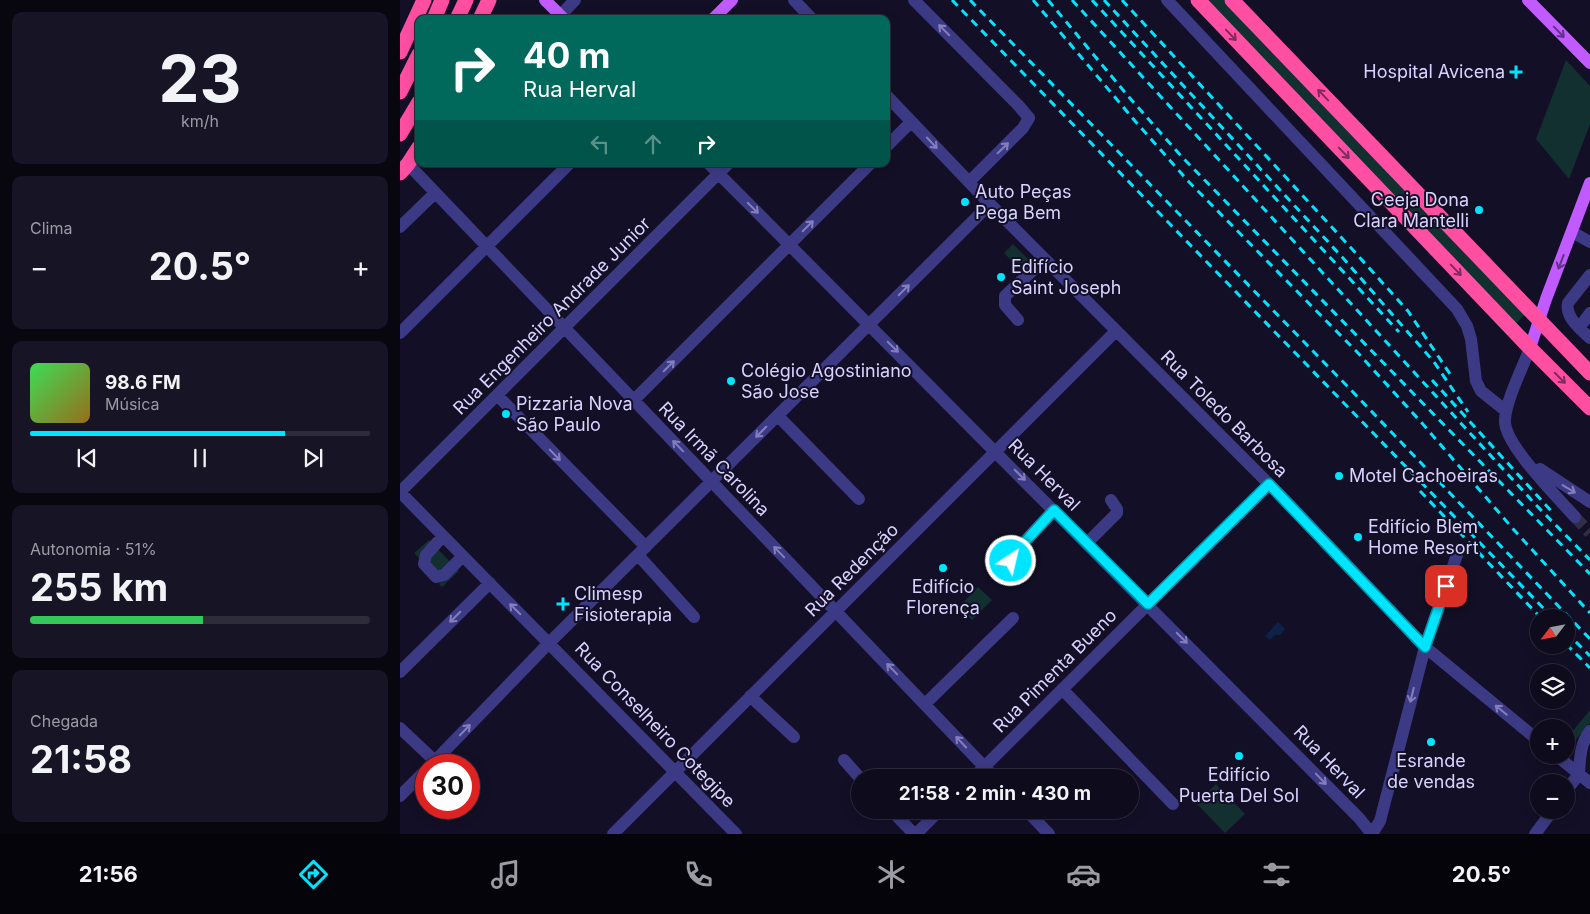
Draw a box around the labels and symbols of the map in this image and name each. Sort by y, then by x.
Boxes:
one-way arrow [937,24,950,36]
one-way arrow [1553,25,1565,38]
one-way arrow [1225,29,1237,42]
place label: Hospital Avicena [1363,61,1505,82]
marker: Hospital Avicena [1509,65,1523,79]
one-way arrow [1317,89,1329,102]
one-way arrow [926,137,938,150]
one-way arrow [997,142,1009,154]
one-way arrow [1338,146,1350,159]
place label: Auto Peças Pega Bem [975,181,1072,223]
place label: Ceeja Dona Clara Mantelli [1353,189,1469,231]
marker: Auto Peças Pega Bem [959,196,971,208]
one-way arrow [747,201,759,214]
marker: Ceeja Dona Clara Mantelli [1473,204,1485,216]
street label: Rua Engenheiro Andrade Junior [449,213,655,418]
one-way arrow [802,219,814,232]
one-way arrow [1555,254,1564,269]
place label: Edifício Saint Joseph [1011,256,1121,298]
one-way arrow [1450,264,1462,277]
marker: Edifício Saint Joseph [995,271,1007,283]
one-way arrow [898,284,910,296]
one-way arrow [887,341,899,354]
street label: Rua Toledo Barbosa [1157,346,1292,481]
one-way arrow [662,360,674,372]
place label: Colégio Agostiniano São Jose [741,360,912,402]
one-way arrow [1554,372,1566,384]
marker: Colégio Agostiniano São Jose [725,375,737,387]
place label: Pizzaria Nova São Paulo [516,393,633,435]
street label: Rua Irmã Carolina [655,397,774,520]
marker: Pizzaria Nova São Paulo [500,408,512,420]
one-way arrow [755,426,767,439]
street label: Rua Herval [1004,434,1085,515]
one-way arrow [672,440,684,452]
one-way arrow [549,449,561,462]
place label: Motel Cachoeiras [1349,465,1498,486]
one-way arrow [1014,469,1026,481]
marker: Motel Cachoeiras [1333,470,1345,482]
one-way arrow [1561,484,1575,494]
place label: Edifício Blem Home Resort [1368,516,1479,558]
street label: Rua Redenção [801,519,902,620]
marker: Edifício Blem Home Resort [1352,531,1364,543]
position arrow [984,534,1036,586]
one-way arrow [773,545,785,558]
marker: Edifício Florença [937,562,949,574]
pin [1425,565,1467,607]
place label: Edifício Florença [906,576,980,618]
place label: Climesp Fisioterapia [574,583,672,625]
marker: Climesp Fisioterapia [556,597,570,611]
one-way arrow [509,602,521,615]
street label: Rua Pimenta Bueno [989,605,1121,737]
north arrow [1530,609,1575,654]
one-way arrow [449,611,461,623]
one-way arrow [1176,632,1188,644]
street label: Rua Conselheiro Cotegipe [571,638,740,812]
one-way arrow [885,663,898,675]
one-way arrow [1407,686,1417,702]
one-way arrow [1495,705,1508,716]
street label: Rua Herval [1290,721,1369,802]
one-way arrow [459,724,471,736]
one-way arrow [955,736,967,749]
marker: Esrande de vendas [1425,736,1437,748]
marker: Edifício Puerta Del Sol [1233,750,1245,762]
place label: Esrande de vendas [1387,750,1475,792]
speed limit sign: 30 [415,754,480,819]
place label: Edifício Puerta Del Sol [1179,764,1299,806]
one-way arrow [1314,773,1327,785]

